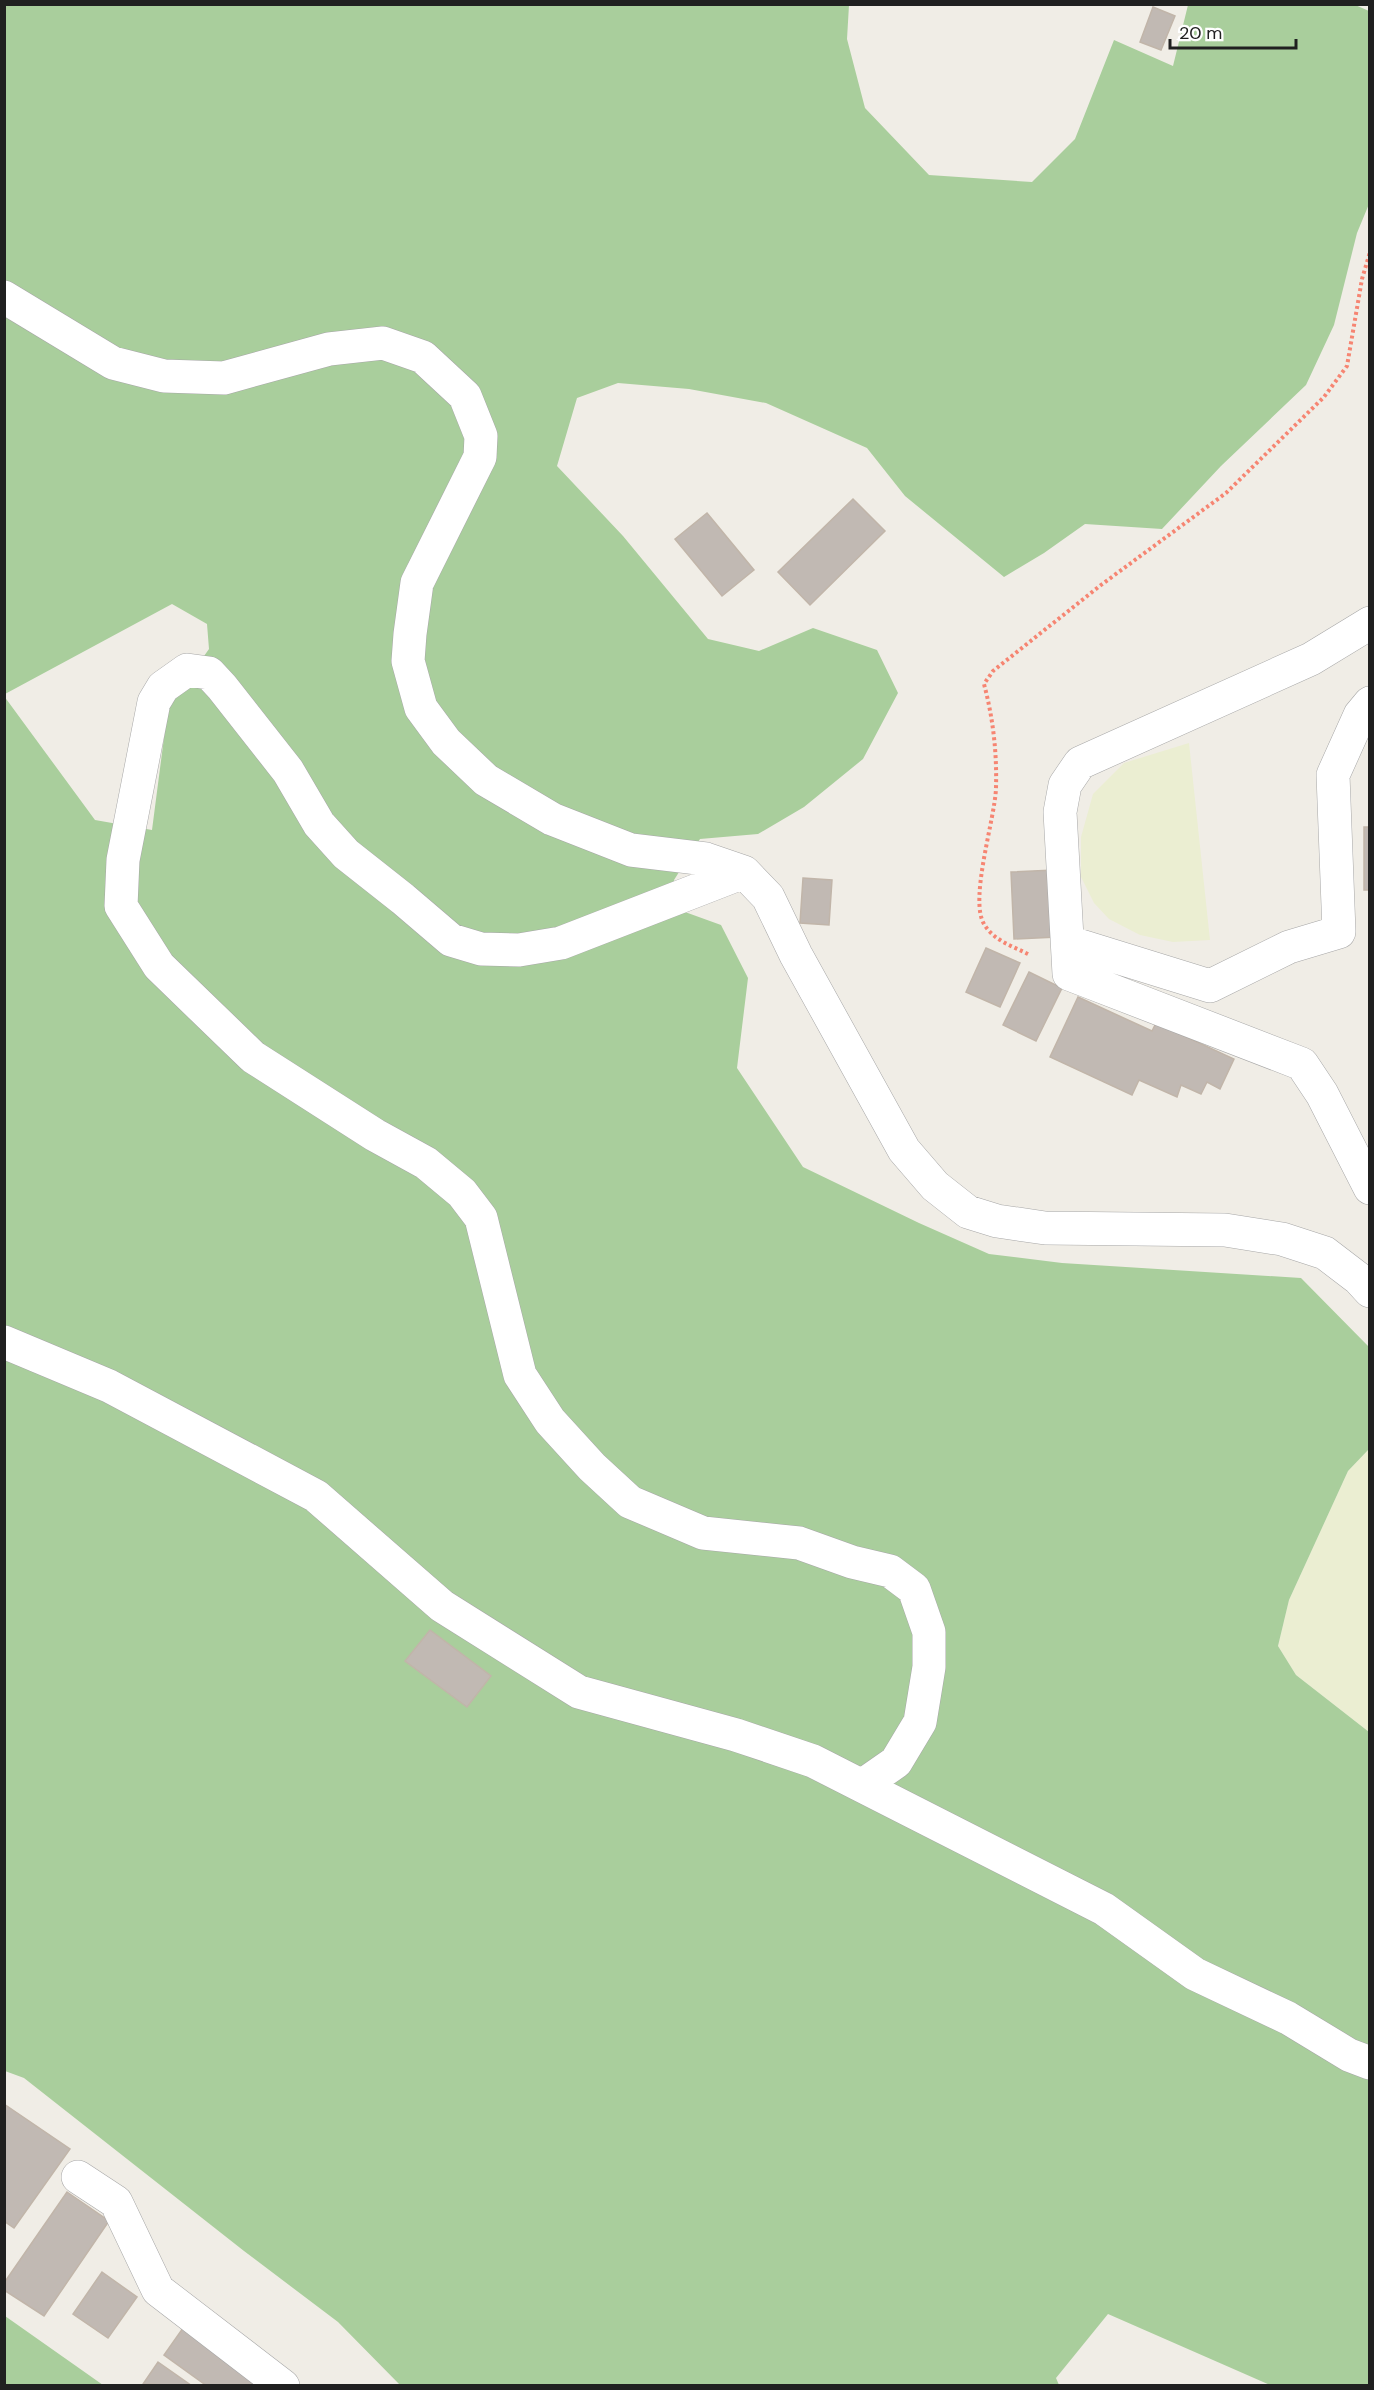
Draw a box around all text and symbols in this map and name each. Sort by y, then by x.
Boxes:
scale bar [1170,12,1296,50]
text: 20 m [1179,21,1222,45]

